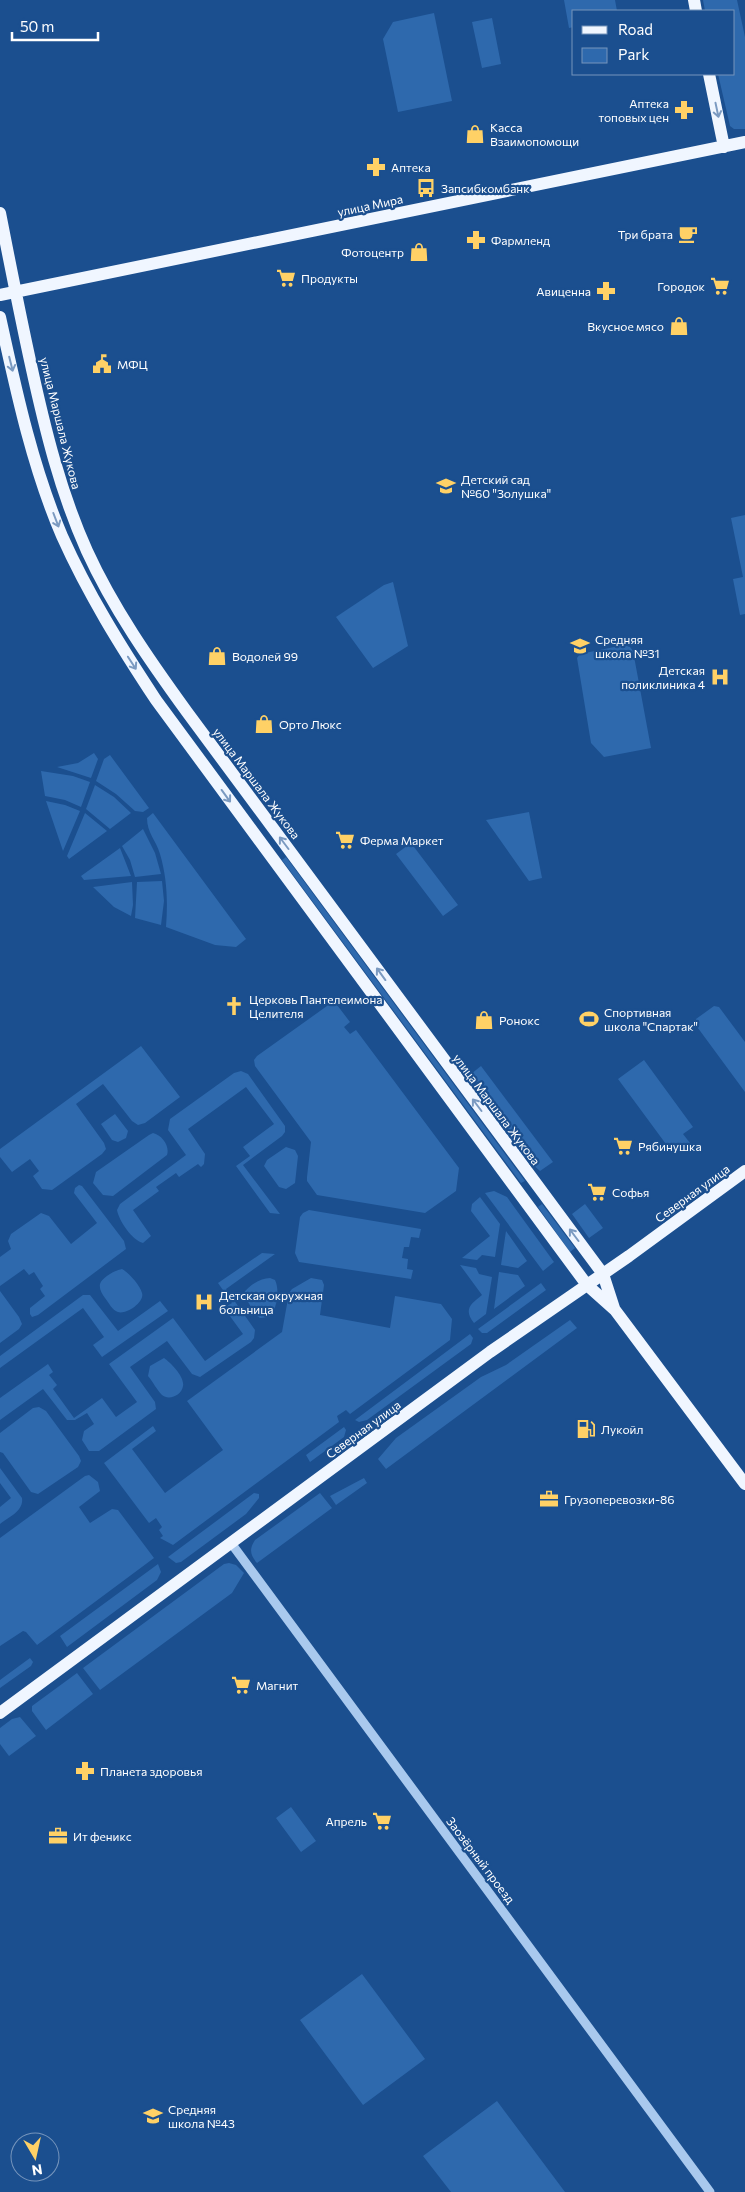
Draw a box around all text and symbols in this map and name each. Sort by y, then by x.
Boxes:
scale bar [12,10,99,42]
legend [572,10,735,75]
text: 50 m [20,17,54,35]
text: Road [618,20,653,38]
text: Park [618,45,649,63]
place label: Аптека топовых цен [598,96,669,124]
pharmacy icon: Аптека топовых цен [673,99,695,121]
one-way arrow [712,102,722,118]
place label: Касса Взаимопомощи [490,120,579,148]
shop icon: Касса Взаимопомощи [464,123,486,145]
pharmacy icon: Аптека [365,156,387,178]
place label: Аптека [391,160,431,174]
bus stop icon: Запсибкомбанк [415,177,437,199]
place label: Запсибкомбанк [441,181,530,195]
street label: улица Мира [336,191,404,219]
cafe icon: Три брата [677,223,699,245]
place label: Три брата [618,227,673,241]
pharmacy icon: Фармленд [465,229,487,251]
place label: Фармленд [491,233,550,247]
shop icon: Фотоцентр [408,241,430,263]
place label: Фотоцентр [341,245,404,259]
supermarket icon: Продукты [275,267,297,289]
place label: Продукты [301,271,358,285]
supermarket icon: Городок [709,275,731,297]
place label: Городок [657,279,706,293]
pharmacy icon: Авиценна [595,280,617,302]
place label: Авиценна [536,284,591,298]
shop icon: Вкусное мясо [668,315,690,337]
place label: Вкусное мясо [587,319,664,333]
public building icon: МФЦ [91,353,113,375]
one-way arrow [7,356,16,372]
street label: улица Маршала Жукова [38,356,84,490]
place label: МФЦ [117,357,148,371]
place label: Детский сад №60 "Золушка" [461,472,551,500]
school or university icon: Детский сад №60 "Золушка" [435,475,457,497]
one-way arrow [52,512,61,527]
place label: Средняя школа №31 [595,632,660,660]
school or university icon: Средняя школа №31 [569,635,591,657]
shop icon: Водолей 99 [206,645,228,667]
place label: Водолей 99 [232,649,298,663]
one-way arrow [127,656,137,670]
place label: Детская поликлиника 4 [621,663,705,691]
hospital icon: Детская поликлиника 4 [709,666,731,688]
shop icon: Орто Люкс [253,713,275,735]
place label: Орто Люкс [279,717,342,731]
street label: улица Маршала Жукова [211,725,303,841]
one-way arrow [221,789,231,803]
supermarket icon: Ферма Маркет [334,829,356,851]
place label: Ферма Маркет [360,833,444,847]
one-way arrow [279,836,289,850]
one-way arrow [375,968,386,981]
place label: Церковь Пантелеимона Целителя [249,992,382,1020]
church icon: Церковь Пантелеимона Целителя [223,995,245,1017]
place label: Спортивная школа "Спартак" [604,1005,698,1033]
sports icon: Спортивная школа "Спартак" [578,1008,600,1030]
shop icon: Ронокс [473,1009,495,1031]
place label: Ронокс [499,1013,540,1027]
street label: улица Маршала Жукова [451,1051,543,1167]
one-way arrow [472,1098,482,1112]
supermarket icon: Рябинушка [612,1135,634,1157]
place label: Рябинушка [638,1139,702,1153]
street label: Северная улица [652,1161,732,1225]
supermarket icon: Софья [586,1181,608,1203]
place label: Софья [612,1185,649,1199]
one-way arrow [569,1228,579,1242]
place label: Детская окружная больница [219,1288,323,1316]
hospital icon: Детская окружная больница [193,1291,215,1313]
street label: Северная улица [323,1397,403,1461]
fuel station icon: Лукойл [575,1418,597,1440]
place label: Лукойл [601,1422,643,1436]
office icon: Грузоперевозки-86 [538,1488,560,1510]
place label: Грузоперевозки-86 [564,1492,675,1506]
supermarket icon: Магнит [230,1674,252,1696]
place label: Магнит [256,1678,299,1692]
pharmacy icon: Планета здоровья [74,1760,96,1782]
place label: Планета здоровья [100,1764,202,1778]
supermarket icon: Апрель [371,1810,393,1832]
place label: Апрель [325,1814,367,1828]
street label: Заозёрный проезд [444,1814,518,1906]
office icon: Ит феникс [47,1825,69,1847]
place label: Ит феникс [73,1829,132,1843]
place label: Средняя школа №43 [168,2102,235,2130]
school or university icon: Средняя школа №43 [142,2105,164,2127]
north arrow [10,2132,60,2182]
text: N [31,2161,44,2180]

